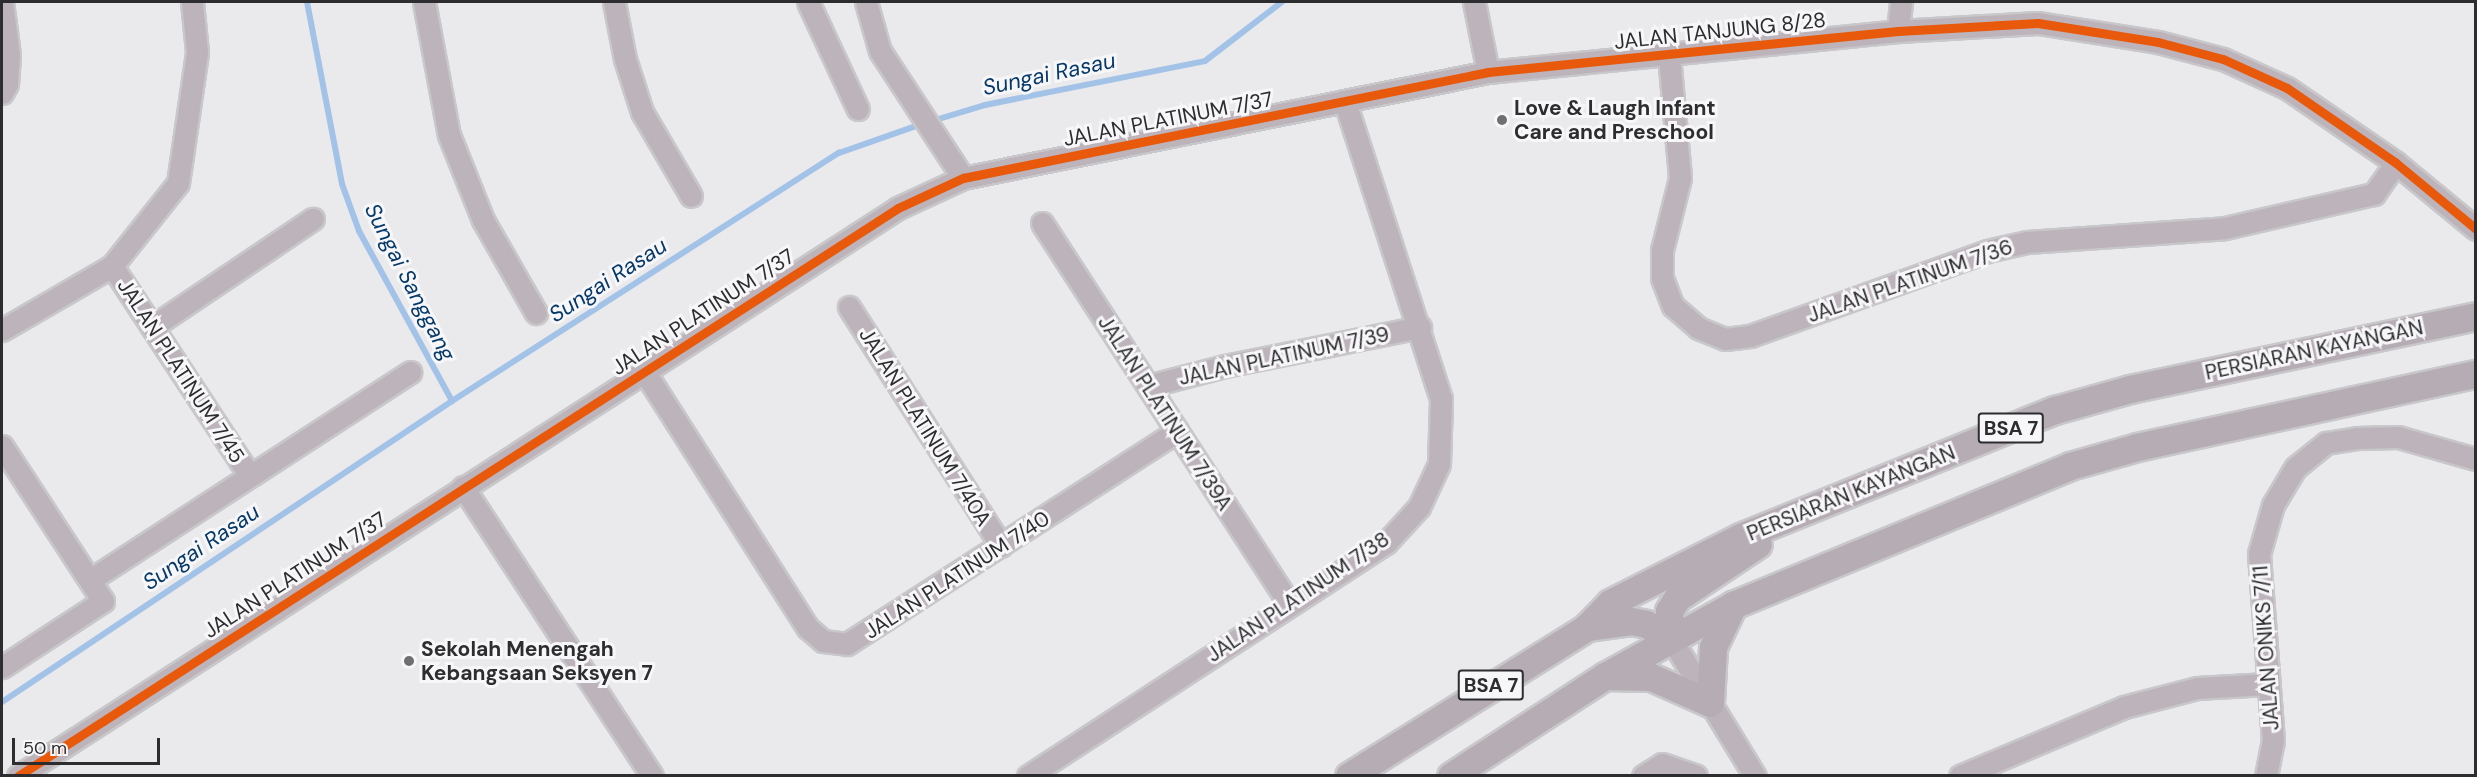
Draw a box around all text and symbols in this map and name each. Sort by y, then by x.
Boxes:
street label: JALAN TANJUNG 8/28 [1613,7,1827,55]
water label: Sungai Rasau [980,47,1118,101]
street label: JALAN PLATINUM 7/37 [1061,86,1275,152]
place label: Love & Laugh Infant Care and Preschool [1514,95,1716,145]
marker: Love & Laugh Infant Care and Preschool [1495,113,1509,127]
water label: Sungai Sanggang [359,199,461,365]
water label: Sungai Rasau [544,232,672,328]
street label: JALAN PLATINUM 7/36 [1804,234,2016,328]
street label: JALAN PLATINUM 7/37 [607,243,799,381]
street label: JALAN PLATINUM 7/45 [112,274,250,468]
street label: JALAN PLATINUM 7/39A [1093,311,1237,515]
street label: PERSIARAN KAYANGAN [2203,315,2425,385]
street label: JALAN PLATINUM 7/39 [1176,321,1392,391]
street label: JALAN PLATINUM 7/40A [854,323,996,531]
road number: BSA 7 [1976,411,2046,445]
street label: PERSIARAN KAYANGAN [1743,440,1959,546]
water label: Sungai Rasau [138,498,264,596]
street label: JALAN PLATINUM 7/37 [199,506,391,644]
street label: JALAN PLATINUM 7/40 [860,506,1054,644]
street label: JALAN PLATINUM 7/38 [1202,527,1394,667]
street label: JALAN ONIKS 7/11 [2248,565,2284,731]
place label: Sekolah Menengah Kebangsaan Seksyen 7 [421,636,653,686]
marker: Sekolah Menengah Kebangsaan Seksyen 7 [402,654,416,668]
road number: BSA 7 [1456,668,1526,702]
scale bar [15,726,164,764]
text: 50 m [23,736,67,760]

